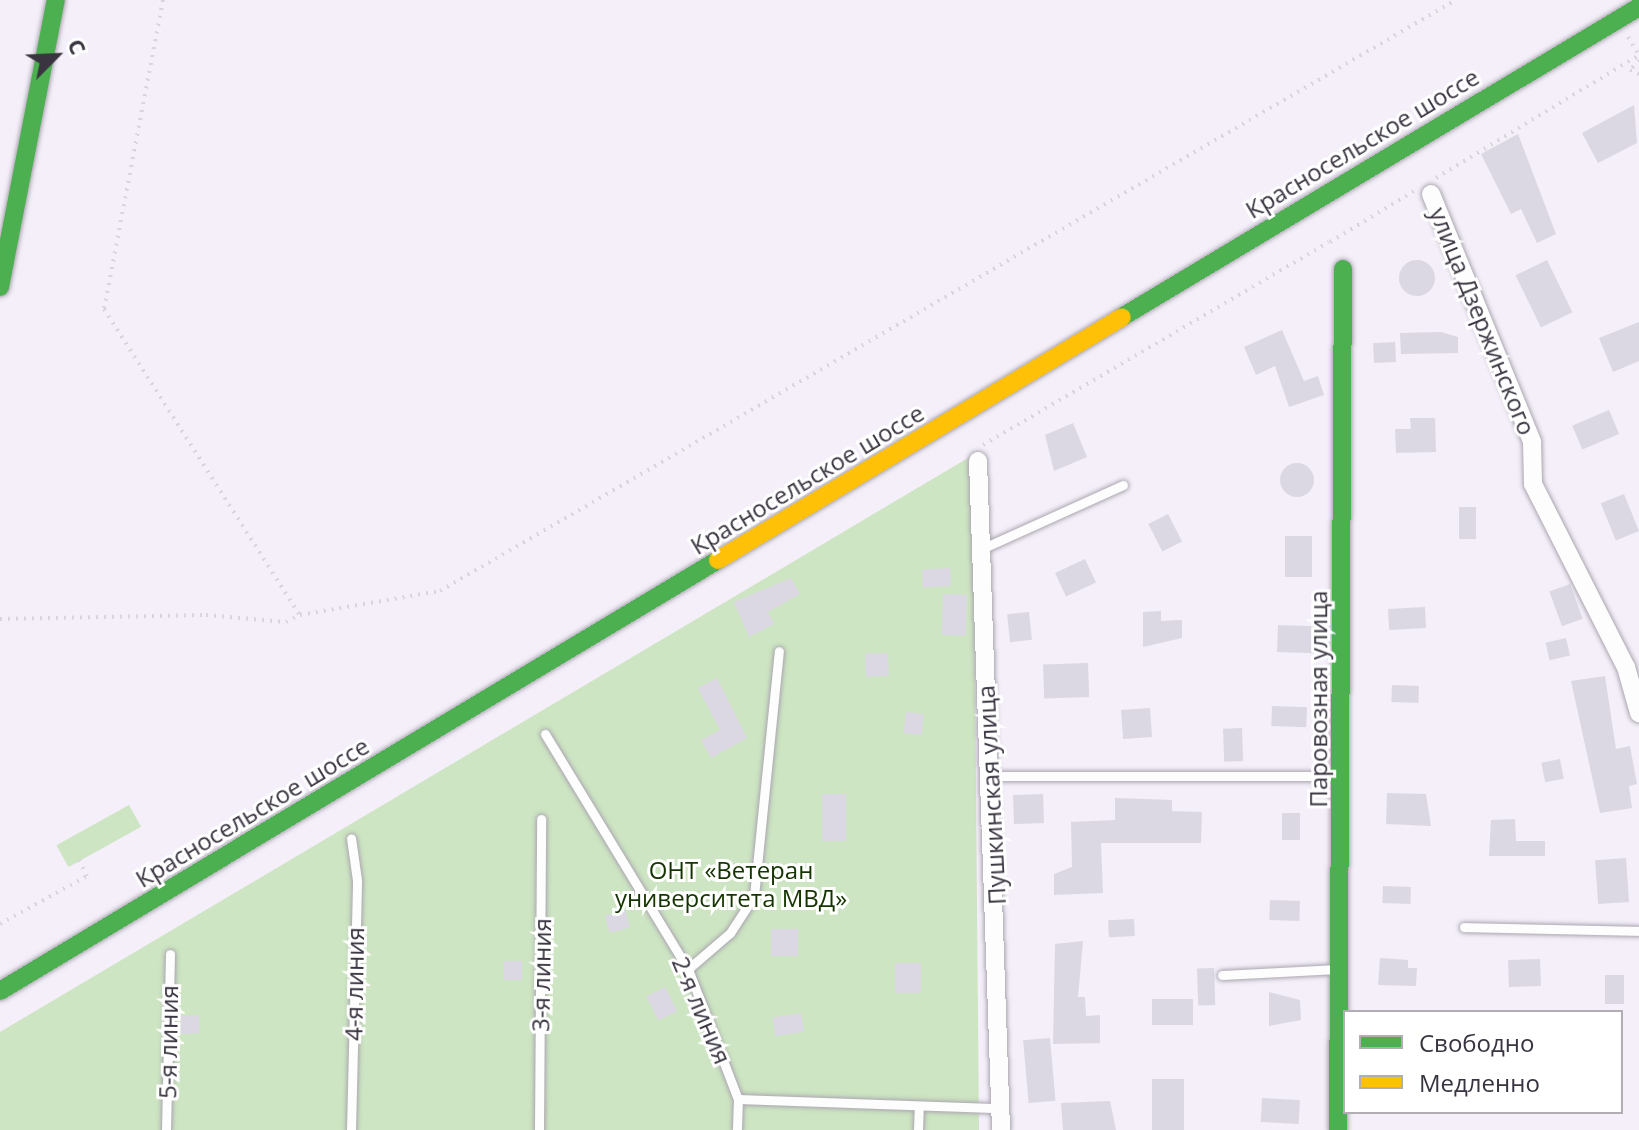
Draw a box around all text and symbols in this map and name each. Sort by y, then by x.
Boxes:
north arrow [16,16,96,96]
text: С [61,34,94,59]
street label: Красносельское шоссе [1240,62,1484,224]
street label: улица Дзержинского [1424,203,1542,439]
street label: Красносельское шоссе [685,398,929,560]
street label: Паровозная улица [1304,590,1332,808]
street label: Пушкинская улица [971,684,1011,906]
street label: Красносельское шоссе [130,731,374,893]
park label: ОНТ «Ветеран университета МВД» [615,856,847,912]
street label: 3-я линия [526,918,556,1032]
street label: 4-я линия [339,927,369,1041]
street label: 2-я линия [667,952,737,1068]
street label: 5-я линия [153,985,183,1099]
legend [1343,1010,1623,1114]
text: Свободно [1419,1026,1534,1059]
text: Медленно [1419,1066,1540,1099]

